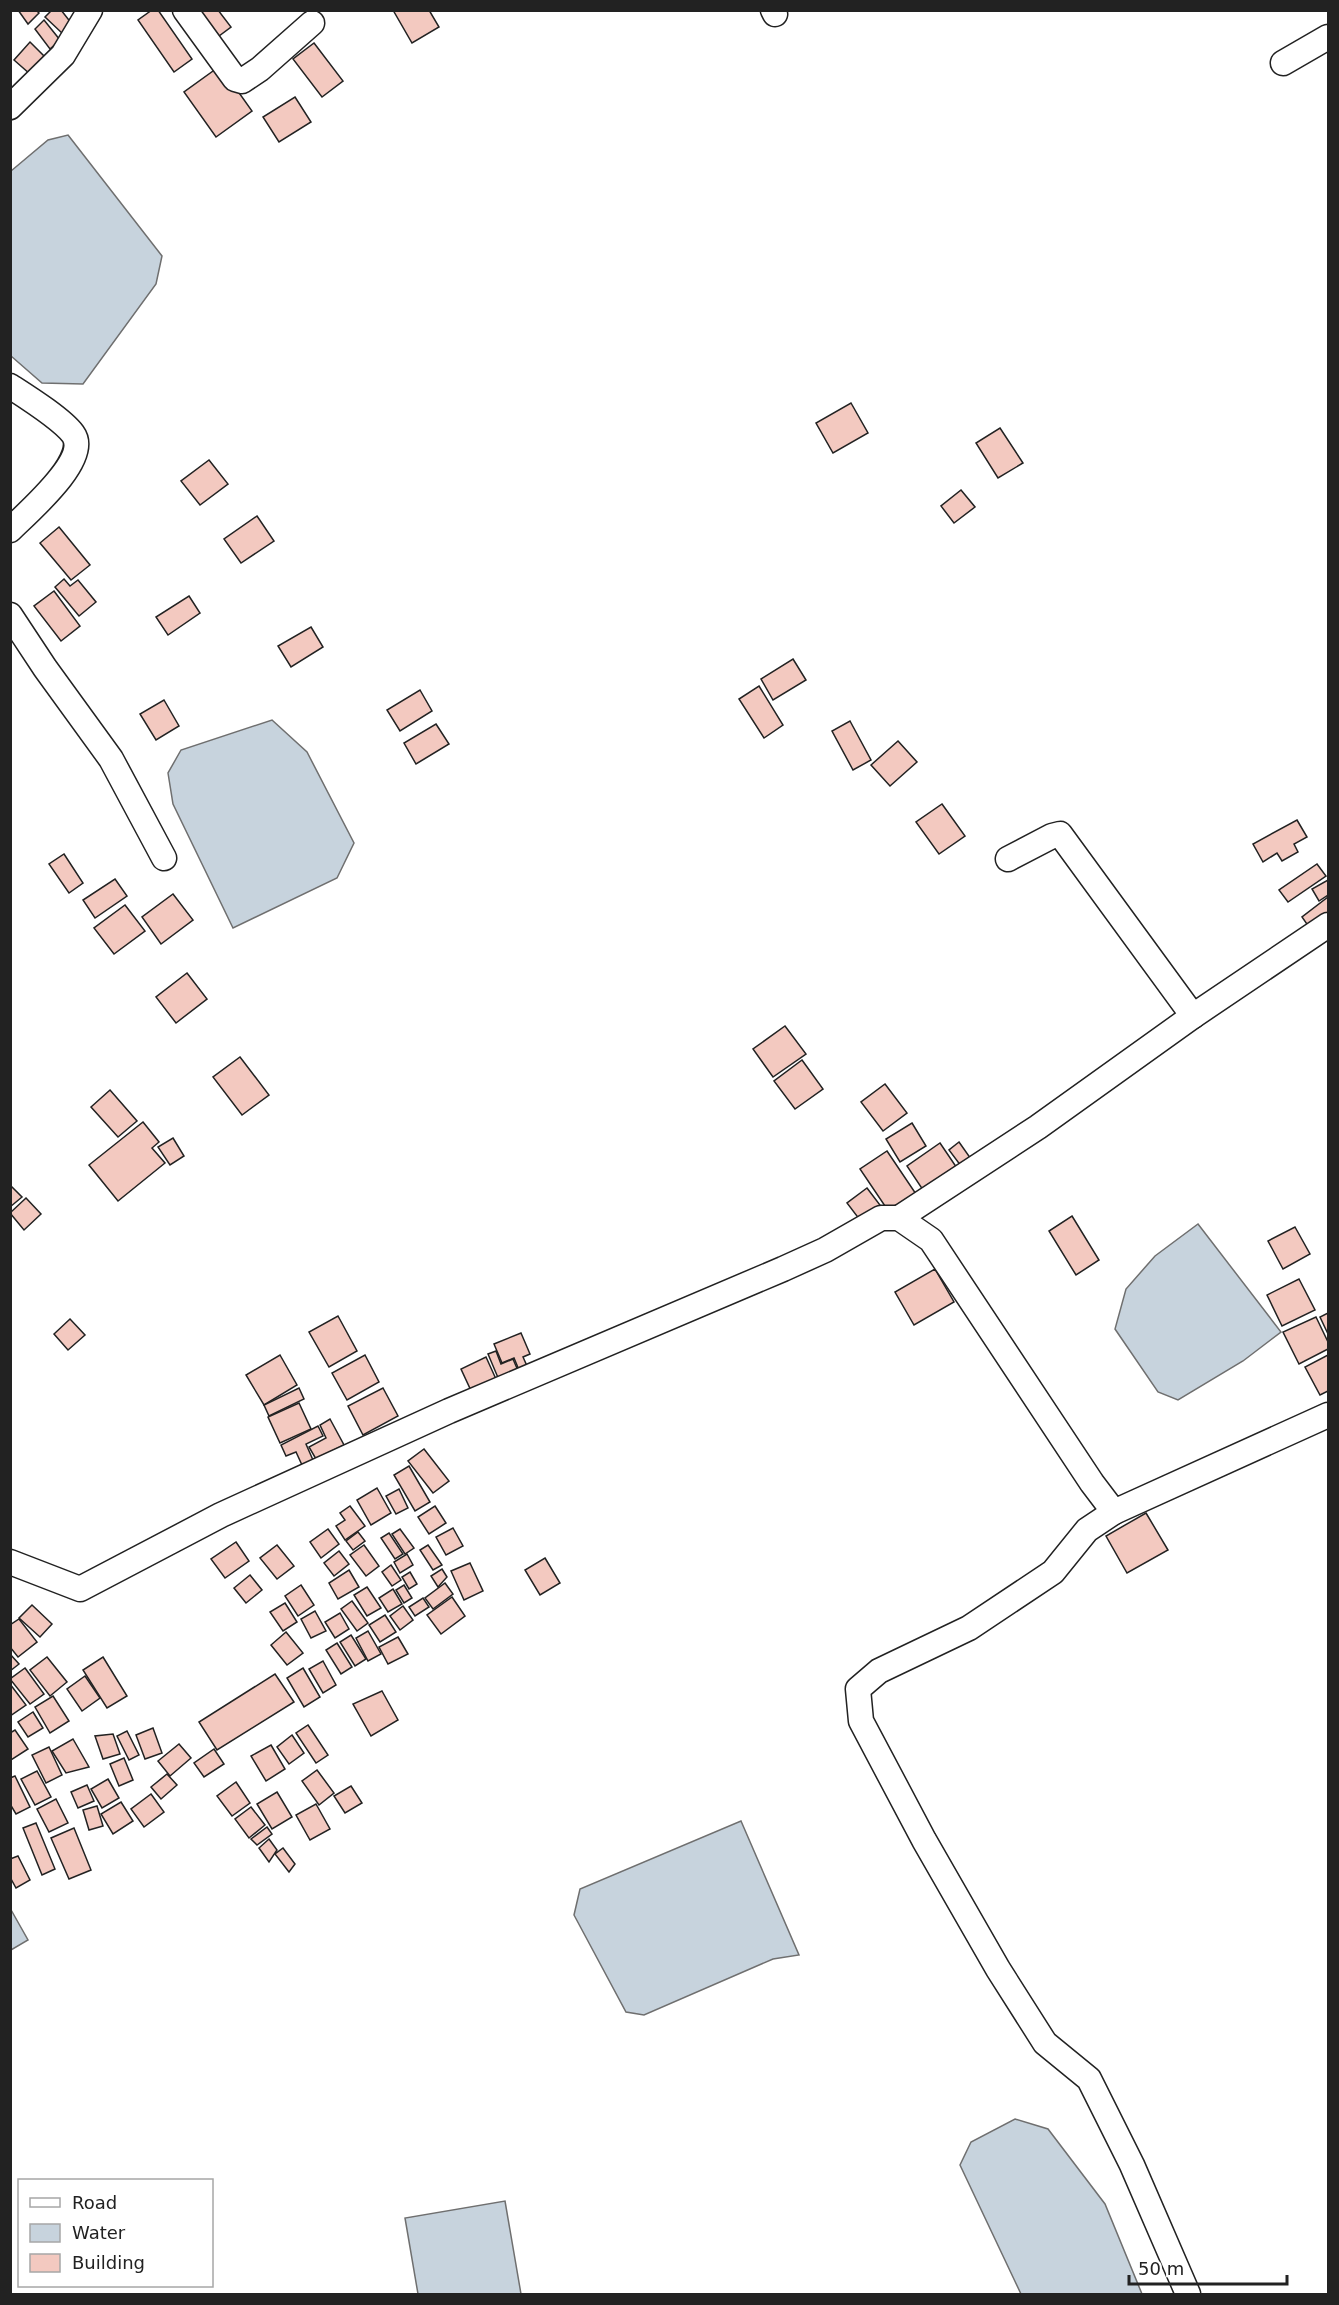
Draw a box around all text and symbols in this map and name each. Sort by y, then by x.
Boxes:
legend [18,2179,213,2287]
text: Road [72,2192,117,2213]
text: Water [72,2222,126,2243]
scale bar [1129,2248,1286,2286]
text: Building [72,2252,145,2273]
text: 50 m [1138,2258,1184,2279]

